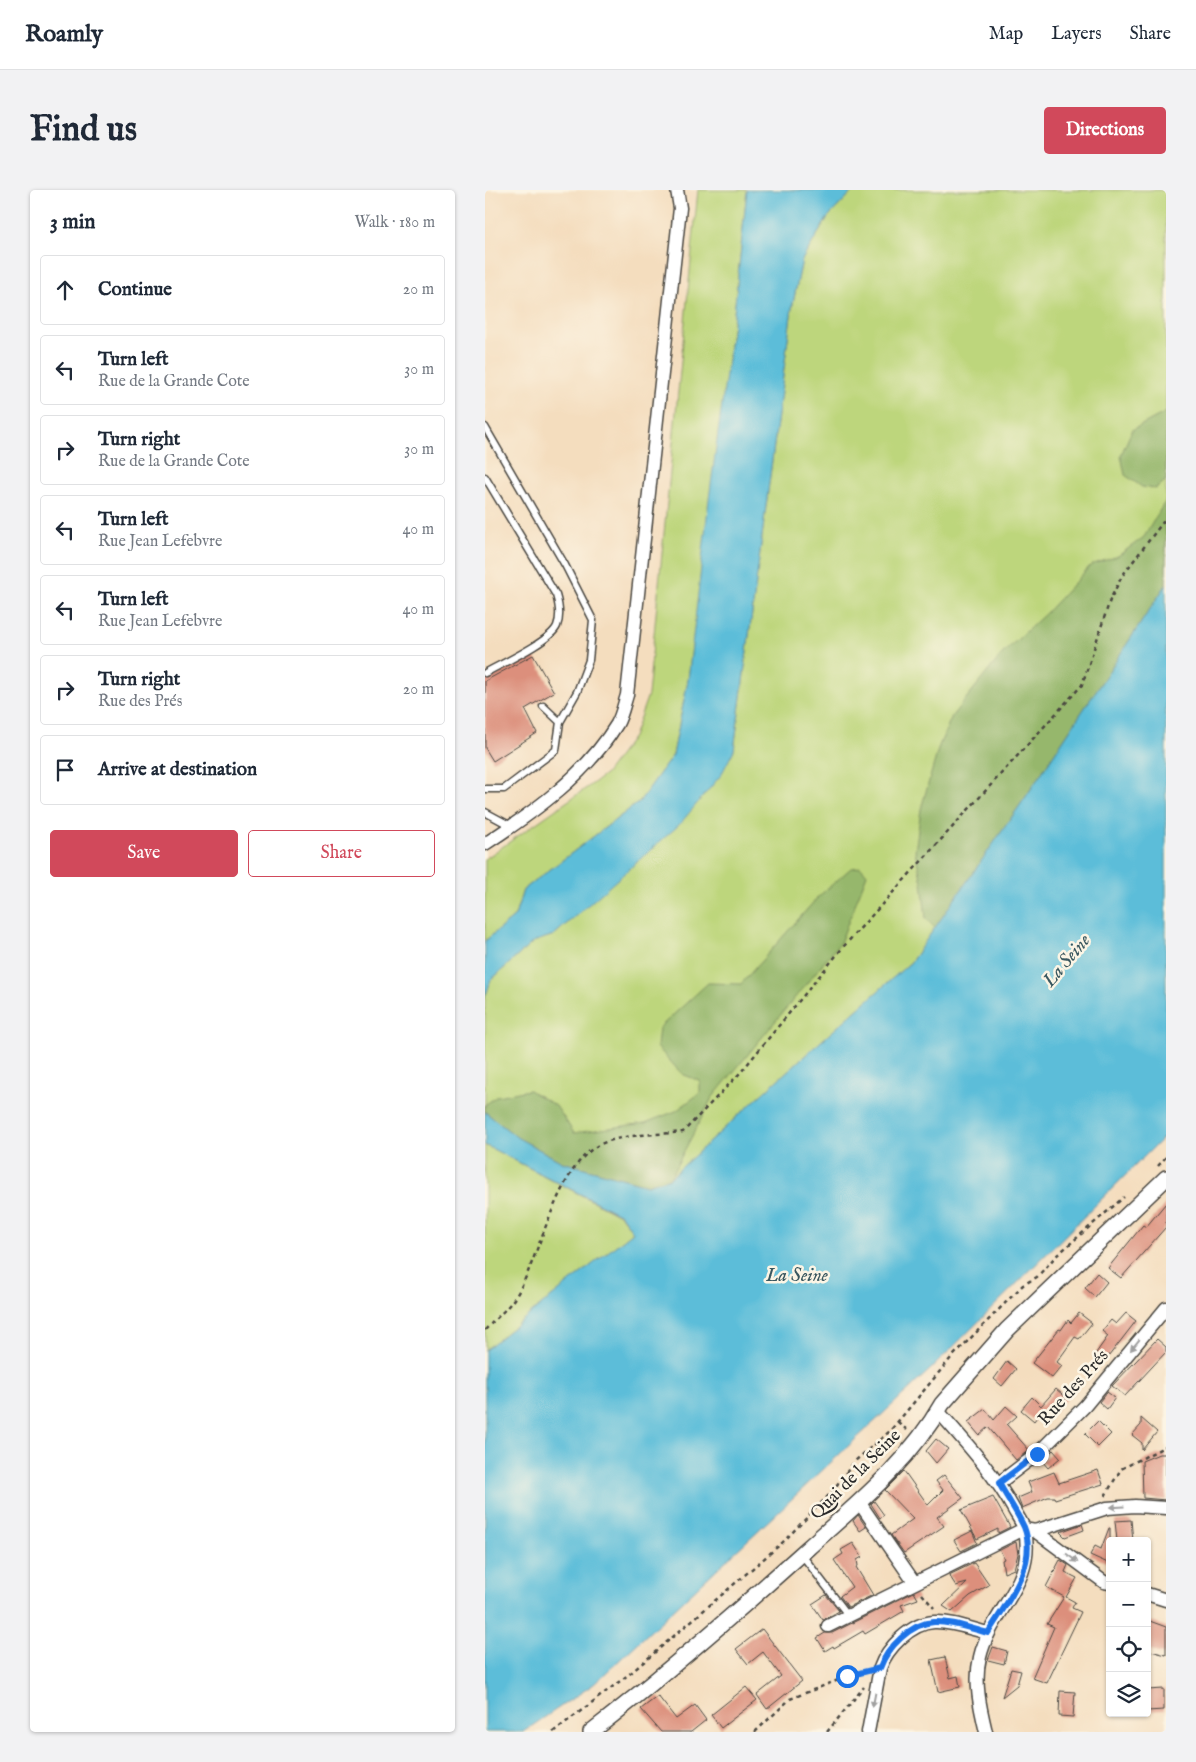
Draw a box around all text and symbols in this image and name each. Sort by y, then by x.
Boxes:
text: Roamly [25,19,103,50]
text: Map [989,23,1023,46]
text: Layers [1051,23,1102,46]
text: Share [1130,23,1171,46]
button: Directions [1044,107,1166,154]
text: Find us [30,108,137,153]
text: 3 min [50,209,95,236]
text: Walk · 180 m [354,213,435,233]
icon: ahead [51,276,79,304]
text: Continue [98,278,172,302]
text: 20 m [403,280,434,300]
text: Turn left [98,348,169,372]
icon: left [51,356,79,384]
text: 30 m [404,360,434,380]
text: Rue de la Grande Cote [98,372,250,392]
text: Turn right [98,428,180,452]
icon: right [51,436,79,464]
text: 30 m [404,440,434,460]
text: Rue de la Grande Cote [98,452,250,472]
text: Turn left [98,508,169,532]
icon: left [51,516,79,544]
text: 40 m [402,520,434,540]
text: Rue Jean Lefebvre [98,532,222,552]
text: Turn left [98,588,169,612]
icon: left [51,596,79,624]
text: 40 m [402,600,434,620]
text: Rue Jean Lefebvre [98,612,222,632]
text: Turn right [98,668,180,692]
icon: right [51,676,79,704]
text: 20 m [403,680,434,700]
text: Rue des Prés [98,692,182,712]
icon: arrive [51,756,79,784]
text: Arrive at destination [98,758,257,782]
button: Save [50,830,238,877]
button: Share [248,830,435,877]
water label: La Seine [1037,929,1097,993]
water label: La Seine [765,1264,829,1288]
one-way arrow [1129,1339,1141,1351]
street label: Rue des Prés [1034,1345,1114,1431]
street label: Quai de la Seine [806,1425,906,1525]
route end [1026,1443,1049,1466]
one-way arrow [1109,1504,1125,1512]
map controls [1106,1537,1151,1717]
button: + [1106,1537,1151,1582]
one-way arrow [1065,1553,1079,1563]
button: − [1106,1582,1151,1627]
button: locate [1106,1627,1151,1672]
route start [836,1665,859,1688]
button: layers [1106,1672,1151,1717]
one-way arrow [869,1692,877,1708]

